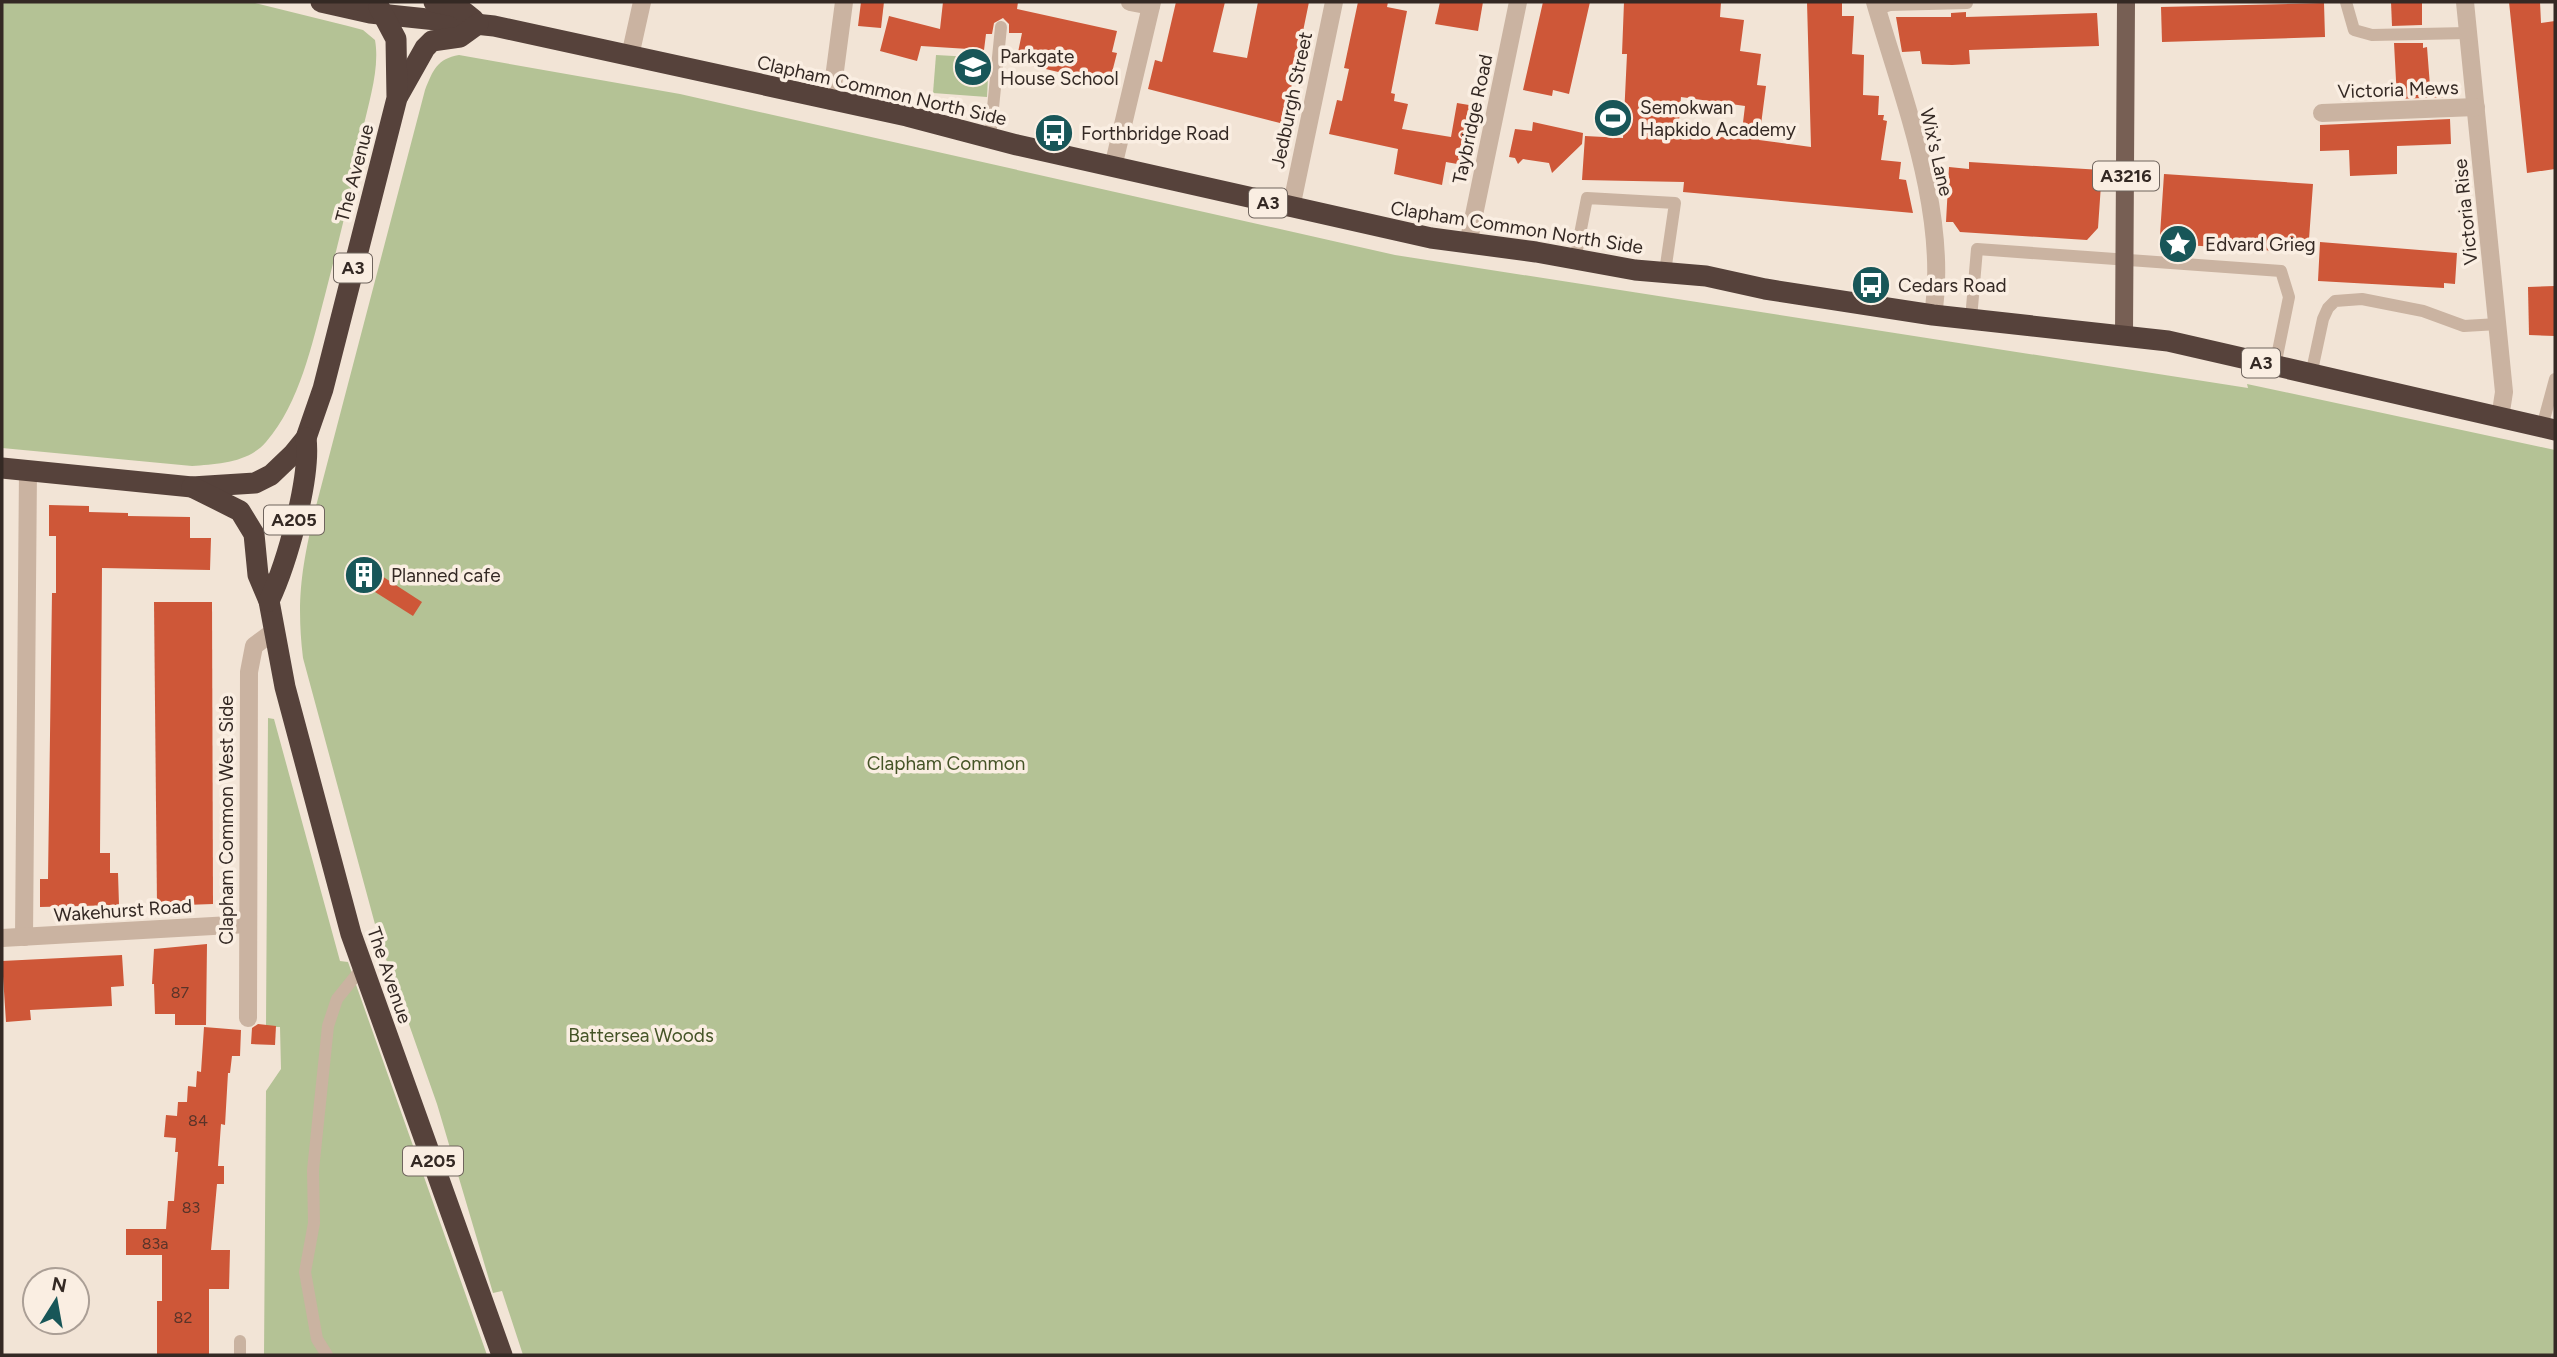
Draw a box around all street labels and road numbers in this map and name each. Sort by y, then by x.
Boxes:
street label: Jedburgh Street [1266,30,1317,171]
street label: Clapham Common North Side [755,51,1009,130]
street label: Taybridge Road [1448,52,1497,186]
street label: Victoria Mews [2337,76,2459,103]
street label: Wix's Lane [1915,106,1958,198]
street label: The Avenue [330,122,379,225]
street label: Victoria Rise [2448,158,2483,266]
road number: A3216 [2093,162,2159,190]
road number: A3 [1249,188,1287,218]
street label: Clapham Common North Side [1389,196,1645,259]
road number: A3 [334,254,372,282]
road number: A3 [2242,348,2280,377]
road number: A205 [264,506,324,534]
street label: Clapham Common West Side [215,695,238,945]
street label: Wakehurst Road [53,894,193,927]
street label: The Avenue [362,924,417,1026]
road number: A205 [403,1146,463,1176]

